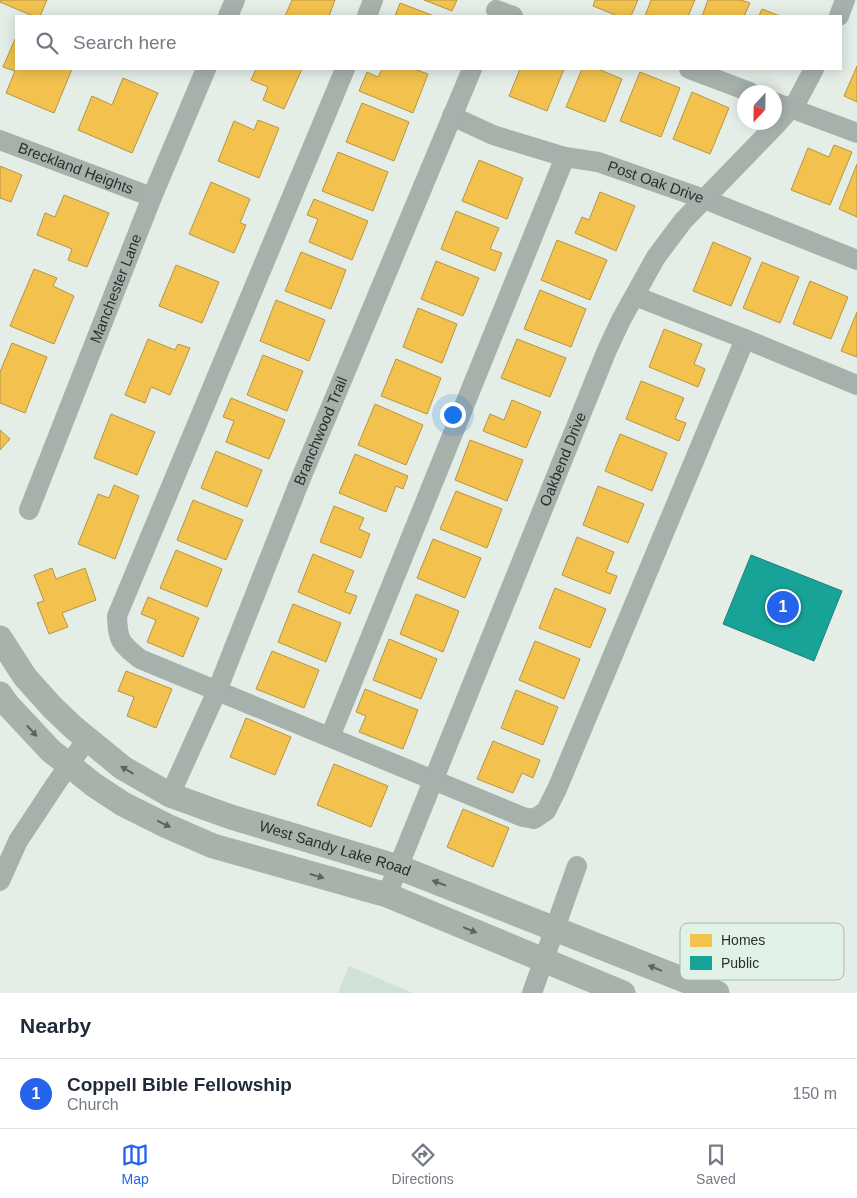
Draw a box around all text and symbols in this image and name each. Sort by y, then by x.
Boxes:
search box [15,15,842,70]
icon: search [33,29,61,57]
text: Search here [73,32,177,53]
north arrow [737,85,782,130]
street label: Breckland Heights [16,139,136,197]
street label: Post Oak Drive [605,157,706,206]
street label: Manchester Lane [86,231,145,345]
street label: Branchwood Trail [290,374,350,488]
your location [440,402,466,428]
street label: Oakbend Drive [536,409,589,509]
pin: 1 [767,588,799,626]
one-way arrow [26,724,38,736]
one-way arrow [121,766,134,775]
street label: West Sandy Lake Road [257,817,413,879]
one-way arrow [157,820,171,828]
one-way arrow [310,872,325,880]
one-way arrow [431,879,446,887]
legend [680,923,844,980]
one-way arrow [463,926,477,934]
text: Homes [721,932,765,948]
text: Public [721,955,759,971]
one-way arrow [648,964,662,972]
text: Nearby [20,1014,91,1037]
text: Coppell Bible Fellowship [67,1074,292,1095]
text: 1 [32,1085,40,1102]
text: 150 m [793,1085,837,1102]
text: Church [67,1096,119,1113]
tab: Map [121,1141,149,1187]
tab: Directions [392,1141,454,1187]
tab: Saved [696,1141,736,1187]

